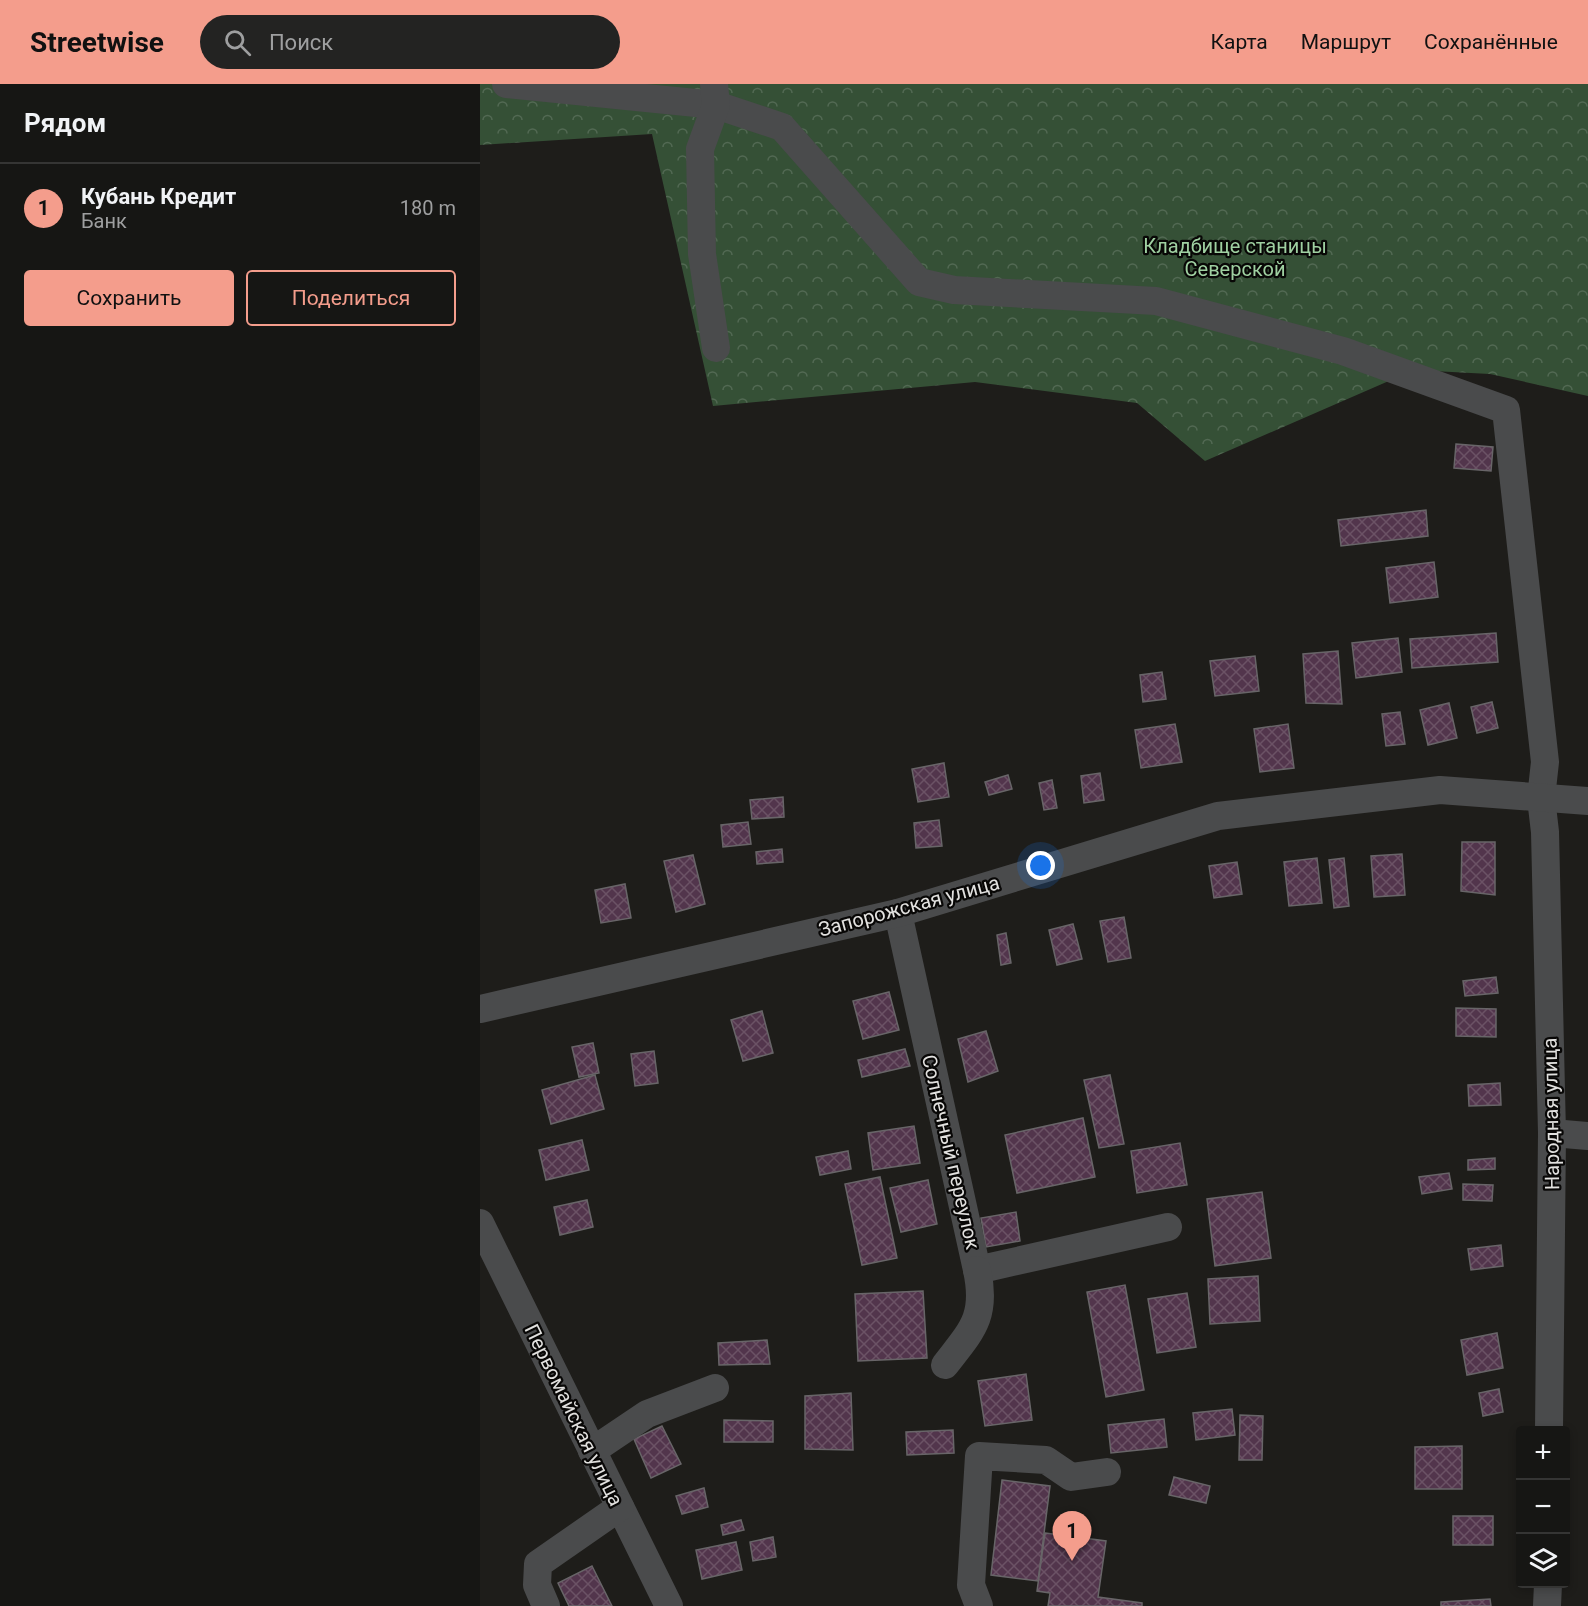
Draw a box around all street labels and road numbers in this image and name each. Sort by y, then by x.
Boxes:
street label: Запорожская улица [816,870,1002,942]
street label: Народная улица [1538,1038,1564,1190]
street label: Солнечный переулок [917,1052,985,1252]
street label: Первомайская улица [520,1320,628,1510]

